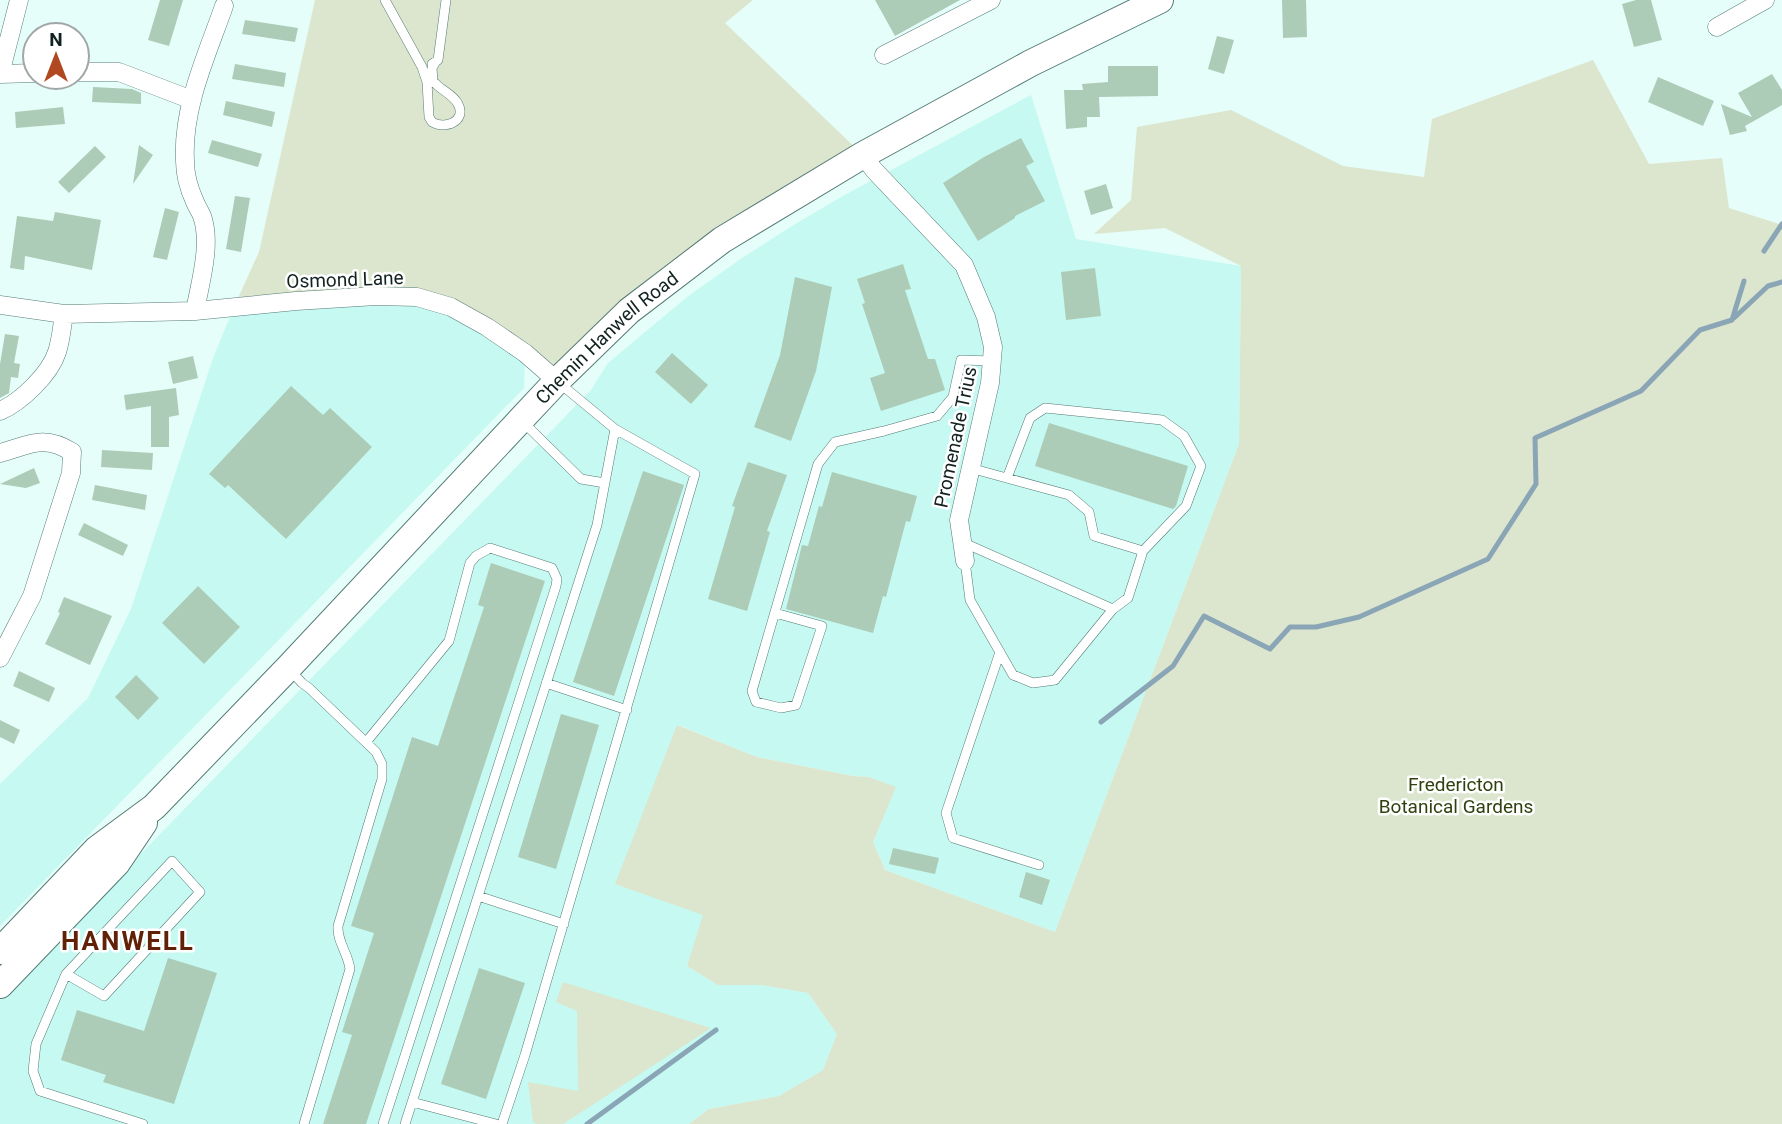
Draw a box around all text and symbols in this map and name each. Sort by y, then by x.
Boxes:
north arrow [21,21,91,91]
text: N [49,28,63,51]
street label: Osmond Lane [286,266,404,293]
street label: Chemin Hanwell Road [531,267,683,409]
street label: Promenade Trius [929,364,982,510]
park label: Fredericton Botanical Gardens [1379,773,1533,818]
district label: HANWELL [61,926,195,956]

